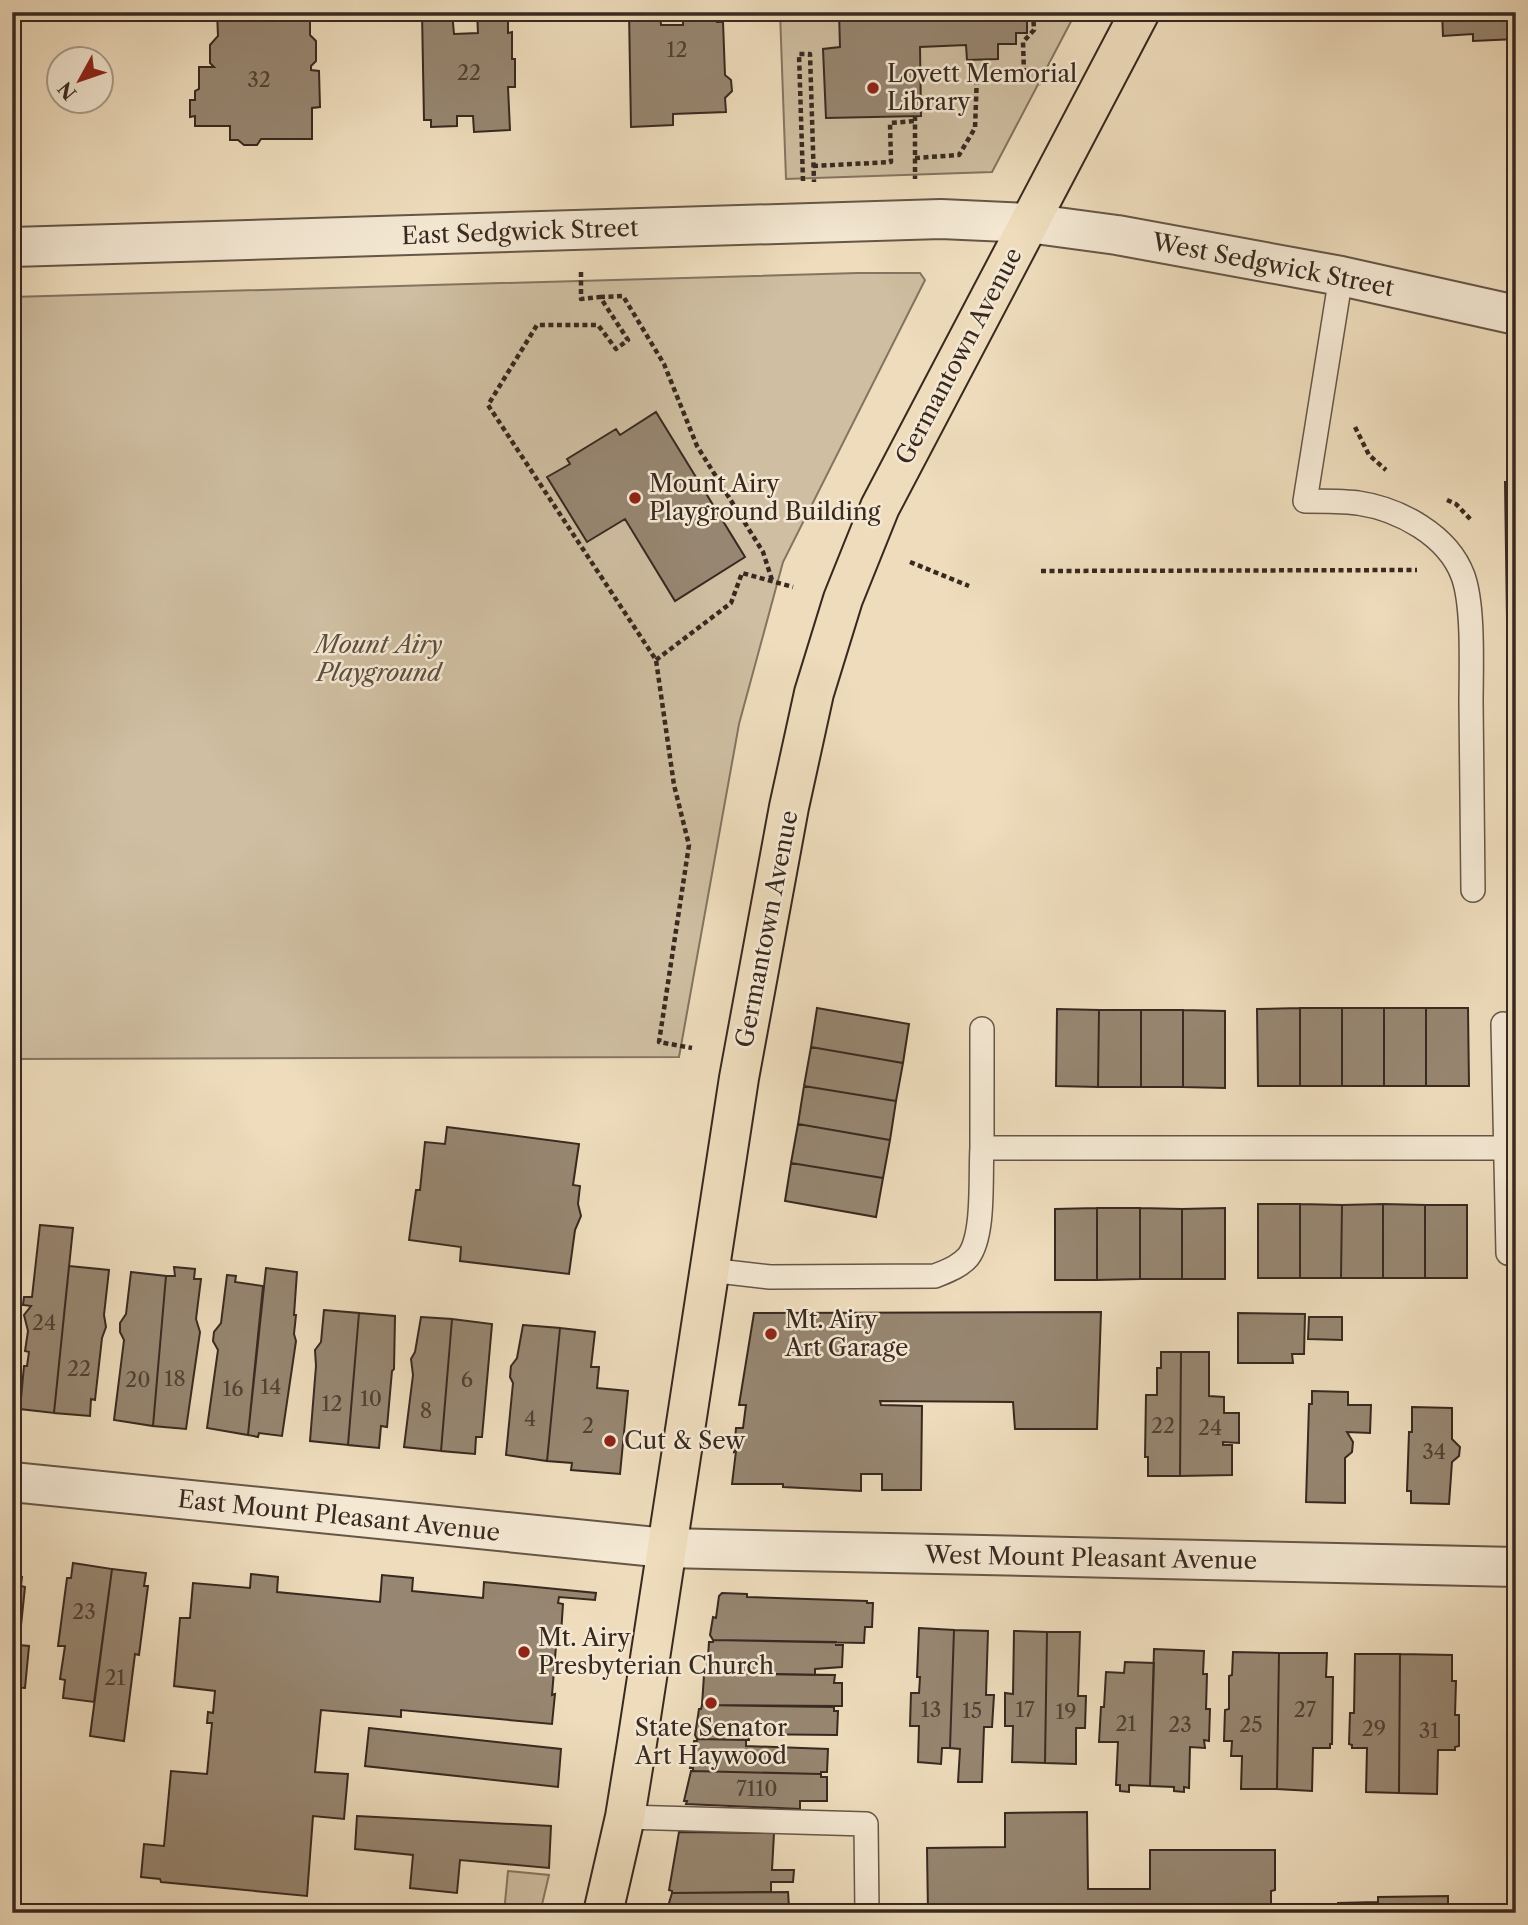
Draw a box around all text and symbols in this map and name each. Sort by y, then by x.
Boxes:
house number: 12 [667,37,687,62]
north arrow [46,46,116,116]
place label: Lovett Memorial Library [887,59,1077,116]
house number: 22 [457,60,481,85]
house number: 32 [247,67,271,92]
text: N [53,77,81,104]
marker: Lovett Memorial Library [865,80,881,96]
street label: East Sedgwick Street [401,213,639,250]
street label: West Sedgwick Street [1149,227,1397,302]
street label: Germantown Avenue [889,243,1028,469]
place label: Mount Airy Playground Building [649,469,881,526]
marker: Mount Airy Playground Building [627,490,643,506]
park label: Mount Airy Playground [312,630,444,687]
street label: Germantown Avenue [729,808,804,1050]
place label: Mt. Airy Art Garage [784,1305,908,1362]
house number: 24 [32,1310,56,1335]
marker: Mt. Airy Art Garage [763,1326,779,1342]
house number: 22 [67,1356,91,1381]
house number: 18 [164,1366,186,1391]
house number: 20 [125,1367,151,1392]
house number: 6 [461,1367,473,1392]
house number: 14 [261,1374,281,1399]
house number: 16 [222,1376,244,1401]
house number: 10 [360,1386,382,1411]
house number: 12 [322,1391,342,1416]
house number: 8 [420,1398,432,1423]
house number: 4 [524,1406,536,1431]
house number: 2 [582,1413,594,1438]
house number: 22 [1151,1413,1175,1438]
house number: 24 [1198,1415,1222,1440]
place label: Cut & Sew [624,1426,746,1455]
marker: Cut & Sew [602,1433,618,1449]
house number: 34 [1422,1439,1446,1464]
street label: East Mount Pleasant Avenue [176,1484,502,1547]
street label: West Mount Pleasant Avenue [924,1540,1257,1575]
house number: 23 [72,1599,96,1624]
place label: Mt. Airy Presbyterian Church [538,1623,774,1680]
marker: Mt. Airy Presbyterian Church [516,1644,532,1660]
house number: 21 [105,1665,126,1690]
marker: State Senator Art Haywood [703,1695,719,1711]
house number: 13 [921,1697,941,1722]
house number: 17 [1015,1697,1035,1722]
house number: 27 [1294,1697,1317,1722]
house number: 15 [962,1698,982,1723]
house number: 19 [1055,1699,1077,1724]
house number: 21 [1116,1711,1137,1736]
house number: 23 [1168,1712,1192,1737]
house number: 25 [1239,1712,1263,1737]
place label: State Senator Art Haywood [634,1713,787,1770]
house number: 29 [1362,1716,1386,1741]
house number: 31 [1419,1718,1439,1743]
house number: 7110 [736,1776,778,1801]

